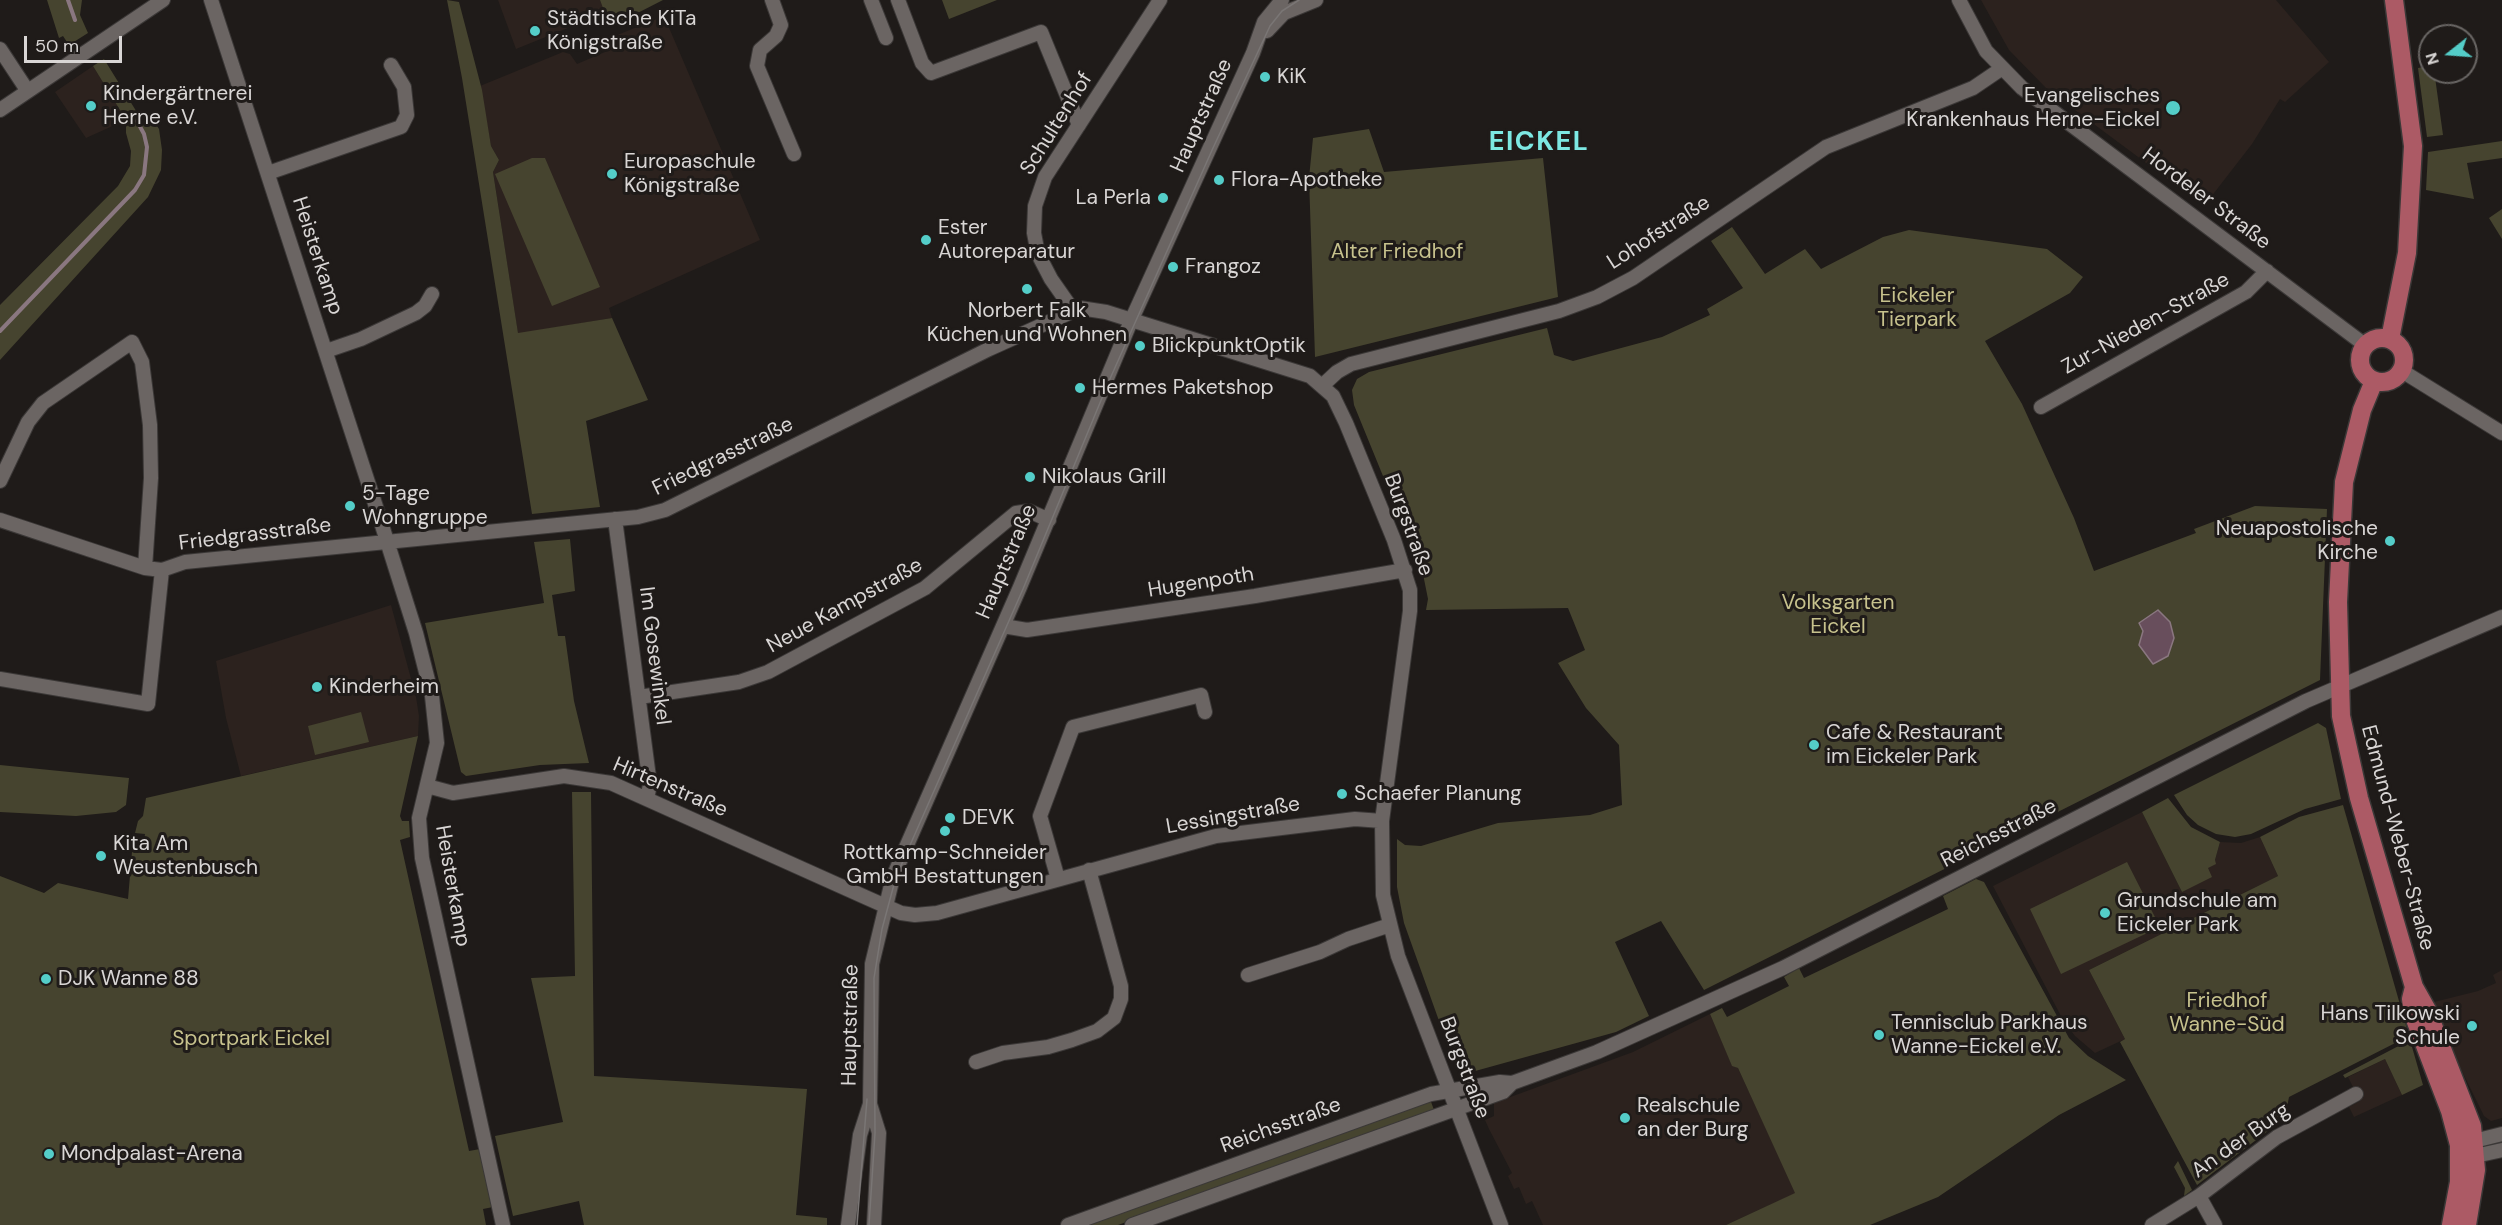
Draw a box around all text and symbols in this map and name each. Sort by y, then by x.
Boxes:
place label: Städtische KiTa Königstraße [547,6,696,56]
scale bar [27,24,124,62]
marker: Städtische KiTa Königstraße [528,24,542,38]
north arrow [2418,24,2478,84]
text: 50 m [35,34,79,58]
text: N [2420,50,2444,67]
street label: Hauptstraße [1166,55,1238,177]
place label: KiK [1277,64,1307,90]
street label: Schultenhof [1015,68,1099,180]
marker: KiK [1258,70,1272,84]
place label: Kindergärtnerei Herne e.V. [103,81,252,131]
place label: Evangelisches Krankenhaus Herne-Eickel [1906,83,2160,133]
marker: Kindergärtnerei Herne e.V. [84,99,98,113]
marker: Evangelisches Krankenhaus Herne-Eickel [2164,99,2182,117]
district label: EICKEL [1489,127,1589,159]
street label: Hordeler Straße [2137,143,2275,255]
place label: Europaschule Königstraße [624,149,756,199]
marker: Europaschule Königstraße [605,167,619,181]
place label: Flora-Apotheke [1231,167,1382,193]
marker: Flora-Apotheke [1212,173,1226,187]
place label: La Perla [1076,185,1151,211]
street label: Lohofstraße [1603,190,1715,276]
marker: La Perla [1156,191,1170,205]
street label: Heisterkamp [286,194,348,318]
place label: Ester Autoreparatur [938,215,1075,265]
marker: Ester Autoreparatur [919,233,933,247]
park label: Alter Friedhof [1331,239,1463,265]
place label: Frangoz [1185,254,1261,280]
marker: Frangoz [1166,260,1180,274]
street label: Zur-Nieden-Straße [2058,267,2234,381]
marker: Norbert Falk Küchen und Wohnen [1020,282,1034,296]
park label: Eickeler Tierpark [1877,283,1957,333]
place label: Norbert Falk Küchen und Wohnen [927,298,1127,348]
place label: BlickpunktOptik [1152,333,1306,359]
marker: BlickpunktOptik [1133,339,1147,353]
place label: Hermes Paketshop [1092,375,1274,401]
marker: Hermes Paketshop [1073,381,1087,395]
street label: Friedgrasstraße [648,412,798,502]
place label: Nikolaus Grill [1042,464,1166,490]
marker: Nikolaus Grill [1023,470,1037,484]
street label: Burgstraße [1378,470,1438,580]
place label: 5-Tage Wohngruppe [362,481,488,531]
marker: 5-Tage Wohngruppe [343,499,357,513]
street label: Hauptstraße [972,501,1042,623]
street label: Friedgrasstraße [177,513,333,557]
place label: Neuapostolische Kirche [2216,516,2378,566]
marker: Neuapostolische Kirche [2383,534,2397,548]
street label: Neue Kampstraße [763,553,927,659]
street label: Hugenpoth [1146,562,1256,604]
street label: Im Gosewinkel [633,585,675,727]
park label: Volksgarten Eickel [1781,590,1895,640]
place label: Kinderheim [329,674,439,700]
marker: Kinderheim [310,680,324,694]
place label: Cafe & Restaurant im Eickeler Park [1826,720,2003,770]
street label: Edmund-Weber-Straße [2355,723,2439,953]
marker: Cafe & Restaurant im Eickeler Park [1807,738,1821,752]
street label: Hirtenstraße [609,753,731,823]
place label: Schaefer Planung [1354,781,1522,807]
marker: Schaefer Planung [1335,787,1349,801]
street label: Lessingstraße [1164,792,1302,840]
street label: Reichsstraße [1937,794,2061,874]
place label: DEVK [962,805,1015,831]
marker: DEVK [943,811,957,825]
street label: Heisterkamp [429,823,475,949]
marker: Rottkamp-Schneider GmbH Bestattungen [938,824,952,838]
place label: Kita Am Weustenbusch [113,831,258,881]
place label: Rottkamp-Schneider GmbH Bestattungen [843,840,1047,890]
marker: Kita Am Weustenbusch [94,849,108,863]
place label: Grundschule am Eickeler Park [2117,888,2277,938]
marker: Grundschule am Eickeler Park [2098,906,2112,920]
street label: Hauptstraße [837,964,865,1086]
place label: DJK Wanne 88 [58,966,199,992]
marker: DJK Wanne 88 [39,972,53,986]
park label: Friedhof Wanne-Süd [2169,988,2285,1038]
place label: Hans Tilkowski Schule [2321,1001,2460,1051]
place label: Tennisclub Parkhaus Wanne-Eickel e.V. [1891,1010,2088,1060]
street label: Burgstraße [1433,1014,1495,1122]
marker: Hans Tilkowski Schule [2465,1019,2479,1033]
park label: Sportpark Eickel [172,1026,330,1052]
marker: Tennisclub Parkhaus Wanne-Eickel e.V. [1872,1028,1886,1042]
street label: Reichsstraße [1217,1093,1345,1159]
place label: Realschule an der Burg [1637,1093,1748,1143]
street label: An der Burg [2187,1098,2295,1184]
marker: Realschule an der Burg [1618,1111,1632,1125]
place label: Mondpalast-Arena [61,1141,243,1167]
marker: Mondpalast-Arena [42,1147,56,1161]

